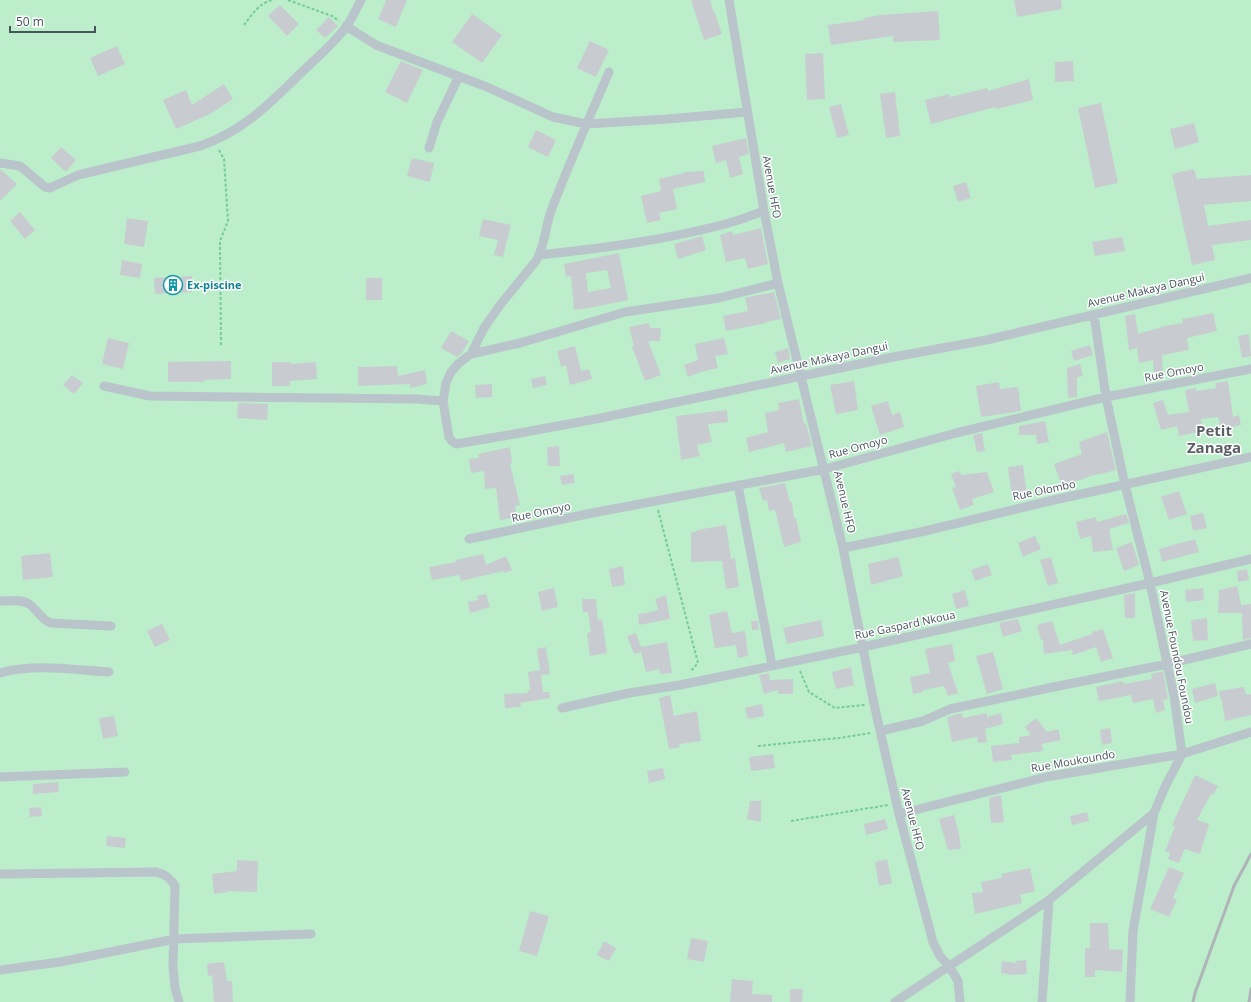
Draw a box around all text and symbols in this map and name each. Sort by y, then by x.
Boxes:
scale bar [10,8,95,34]
text: 50 m [16,13,44,30]
street label: Avenue HFO [760,154,785,219]
street label: Avenue Makaya Dangui [1086,269,1206,310]
building icon: Ex-piscine [162,274,184,296]
place label: Ex-piscine [187,277,242,292]
street label: Avenue Makaya Dangui [769,338,889,377]
street label: Rue Omoyo [1143,358,1205,385]
district label: Petit Zanaga [1187,420,1241,457]
street label: Rue Omoyo [827,431,889,462]
street label: Avenue HFO [831,469,860,535]
street label: Rue Olombo [1011,475,1077,504]
street label: Rue Omoyo [510,498,572,525]
street label: Avenue Foundou Foundou [1157,589,1198,725]
street label: Rue Gaspard Nkoua [853,607,957,642]
street label: Rue Moukoundo [1030,746,1116,775]
street label: Avenue HFO [899,786,928,852]

